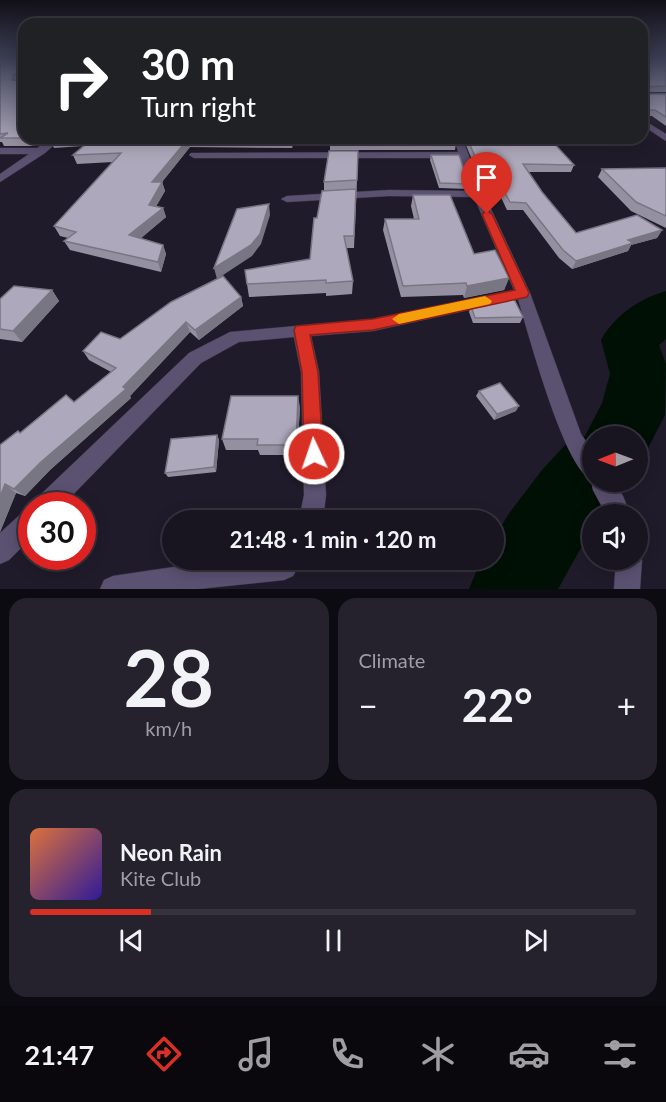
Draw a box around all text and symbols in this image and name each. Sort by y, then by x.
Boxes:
text: 30 m [141,39,235,89]
icon: right [42,42,120,120]
text: Turn right [141,90,256,123]
pin [461,152,512,214]
icon: arrive [470,161,503,194]
position arrow [282,422,346,486]
north arrow [582,426,648,492]
map controls [582,426,648,570]
speed limit sign: 30 [18,492,96,570]
button: sound [582,504,648,570]
text: 21:48 · 1 min · 120 m [230,526,436,553]
text: 28 [124,630,214,724]
text: Climate [359,648,425,672]
text: 22° [462,678,533,732]
text: − [359,685,378,725]
text: + [617,685,636,725]
text: km/h [145,716,192,740]
text: Neon Rain [120,839,222,866]
text: Kite Club [120,866,201,890]
icon: previous [115,924,148,957]
icon: pause [317,924,350,957]
icon: next [519,924,552,957]
icon: directions [143,1033,185,1075]
icon: music [235,1033,277,1075]
icon: phone [326,1033,368,1075]
icon: climate [417,1033,459,1075]
icon: car [508,1033,550,1075]
icon: filters [599,1033,641,1075]
text: 21:47 [25,1038,94,1071]

